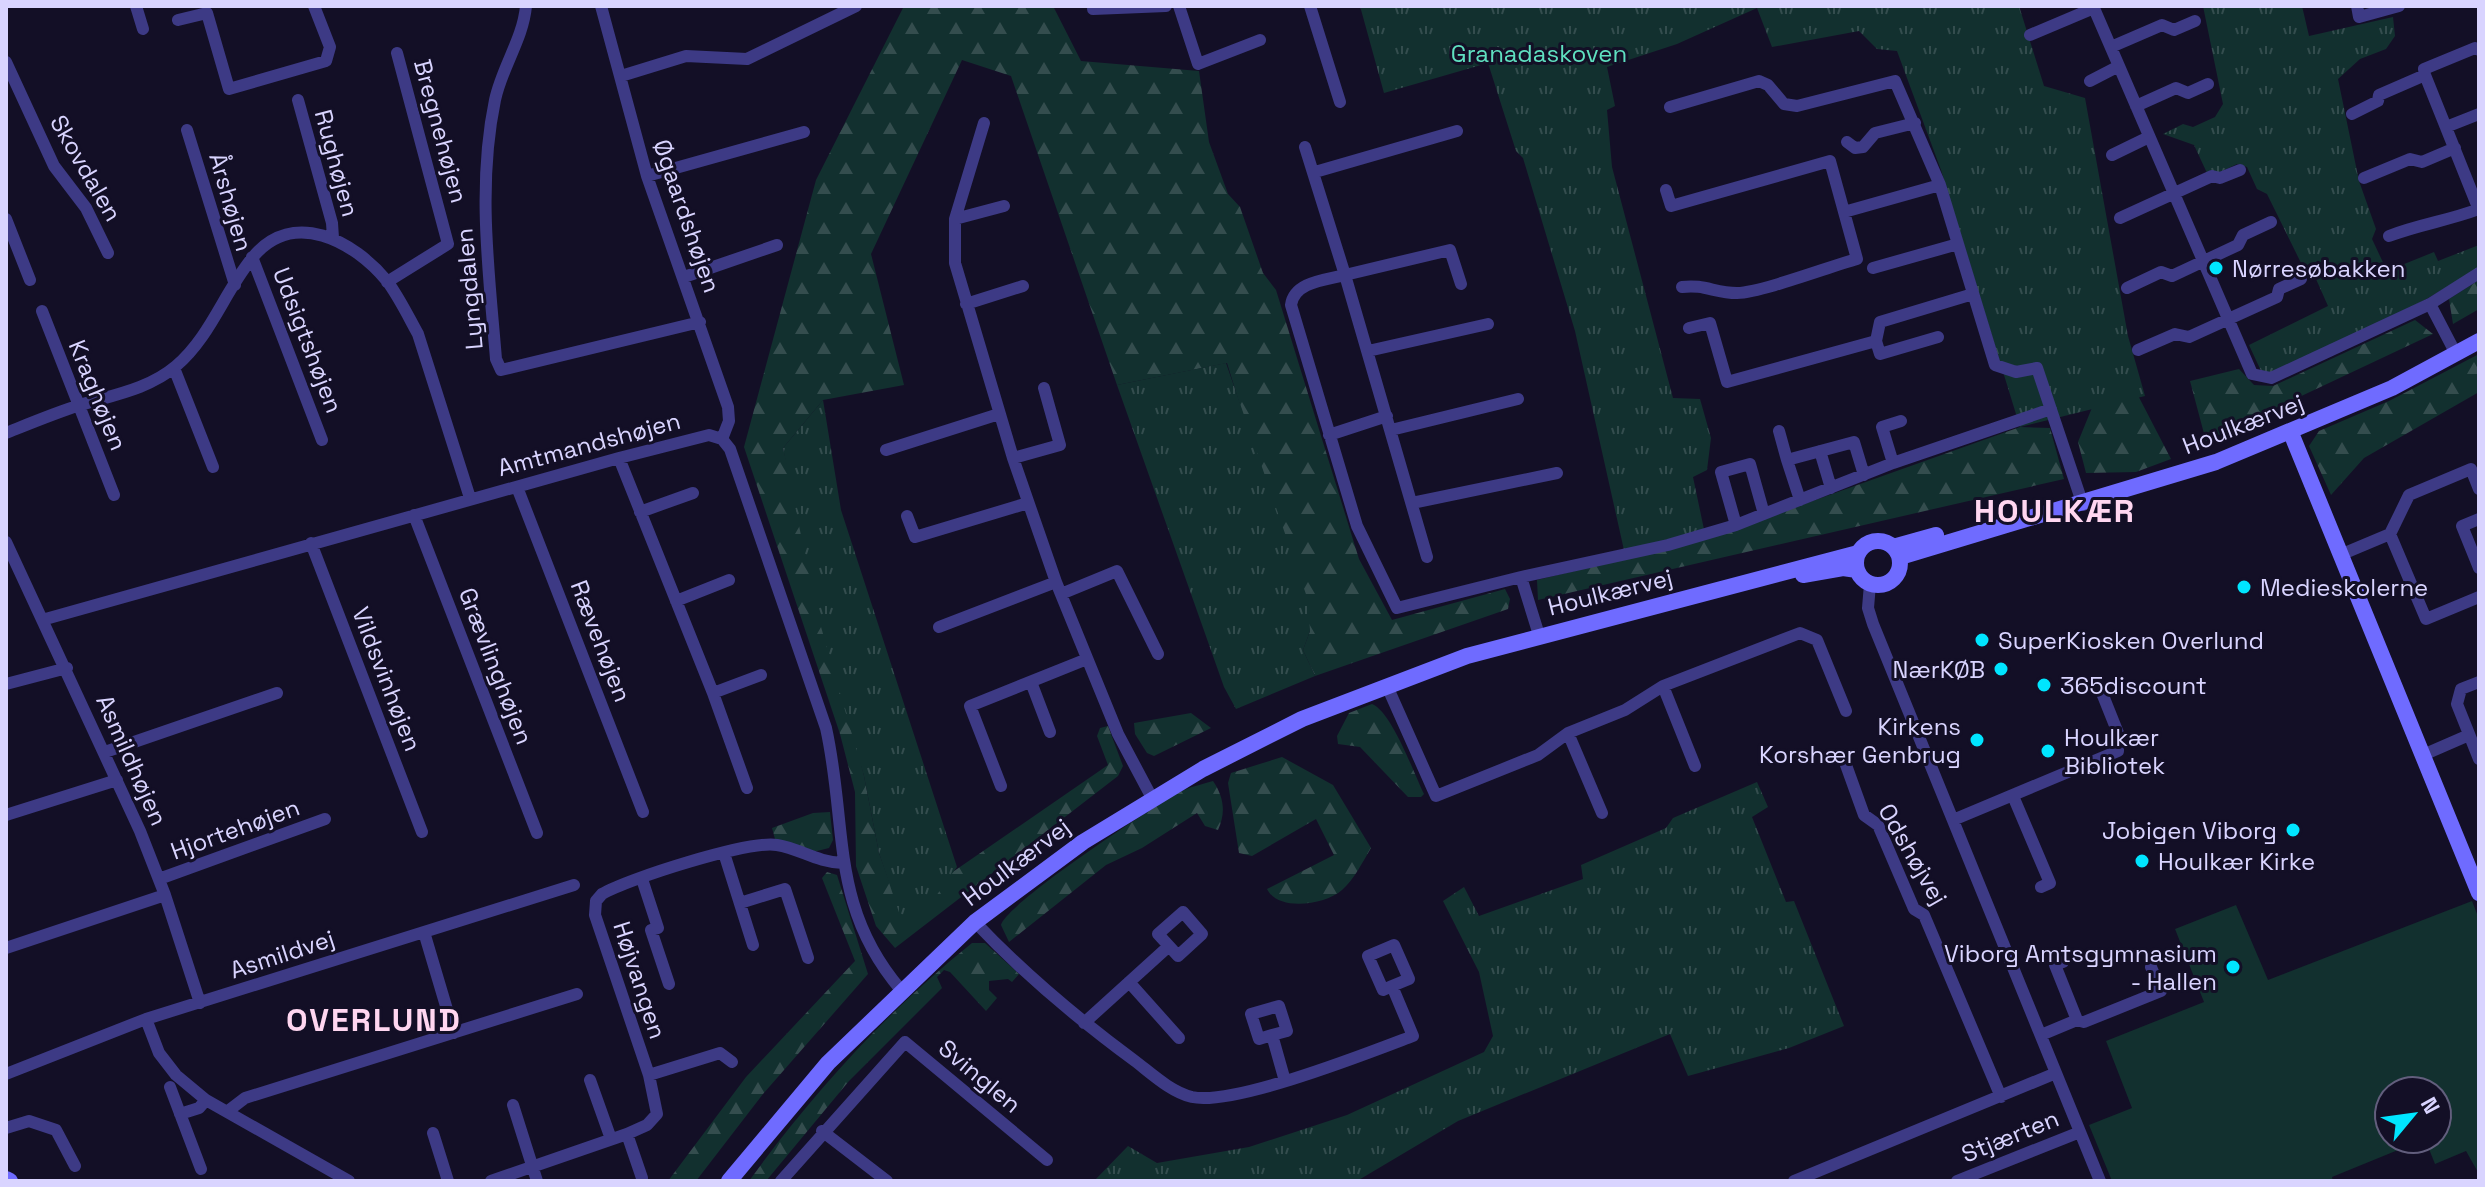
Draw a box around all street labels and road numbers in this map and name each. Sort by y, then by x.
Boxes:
street label: Bregnehøjen [407,56,475,206]
street label: Rughøjen [308,106,366,220]
street label: Skovdalen [43,109,129,227]
street label: Øgaardshøjen [646,135,728,297]
street label: Årshøjen [202,149,260,255]
street label: Lyngdalen [448,227,490,351]
street label: Udsigtshøjen [266,263,350,417]
street label: Kraghøjen [62,335,134,455]
street label: Houlkærvej [2178,387,2308,461]
street label: Amtmandshøjen [494,405,684,483]
street label: Houlkærvej [1544,562,1676,622]
street label: Rævehøjen [564,576,638,706]
street label: Grævlinghøjen [452,583,540,749]
street label: Vildsvinhøjen [345,602,429,756]
street label: Asmildhøjen [89,690,175,830]
street label: Hjortehøjen [166,791,304,867]
street label: Odshøjvej [1872,798,1954,910]
street label: Houlkærvej [956,811,1076,913]
street label: Højvangen [606,917,674,1043]
street label: Asmildvej [226,923,338,985]
street label: Svinglen [932,1032,1028,1120]
street label: Stjærten [1957,1102,2063,1170]

